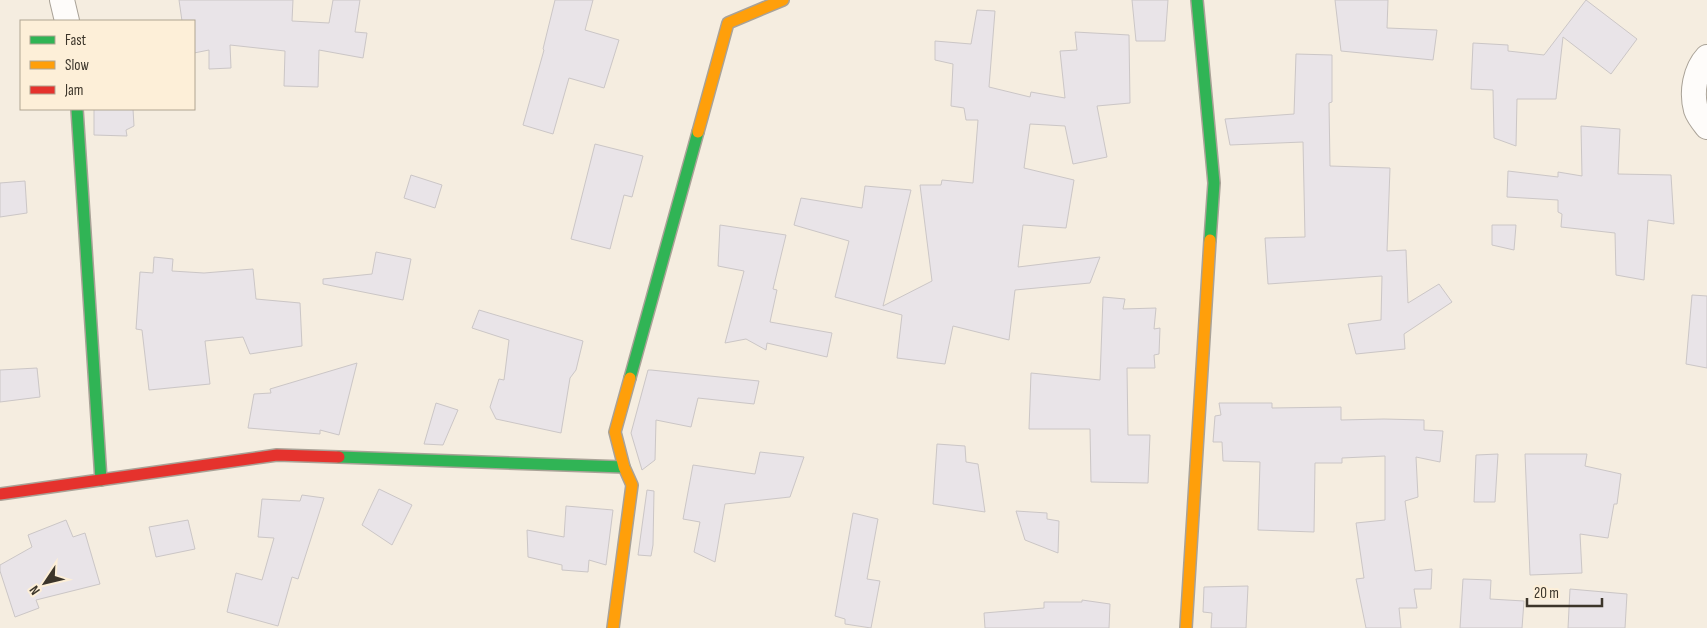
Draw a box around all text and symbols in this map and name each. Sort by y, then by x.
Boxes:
legend [20,20,195,110]
text: Fast [65,31,87,50]
text: Slow [65,56,89,75]
text: Jam [64,81,83,100]
north arrow [20,558,70,608]
scale bar [1527,576,1602,608]
text: N [26,582,44,598]
text: 20 m [1534,584,1559,603]

